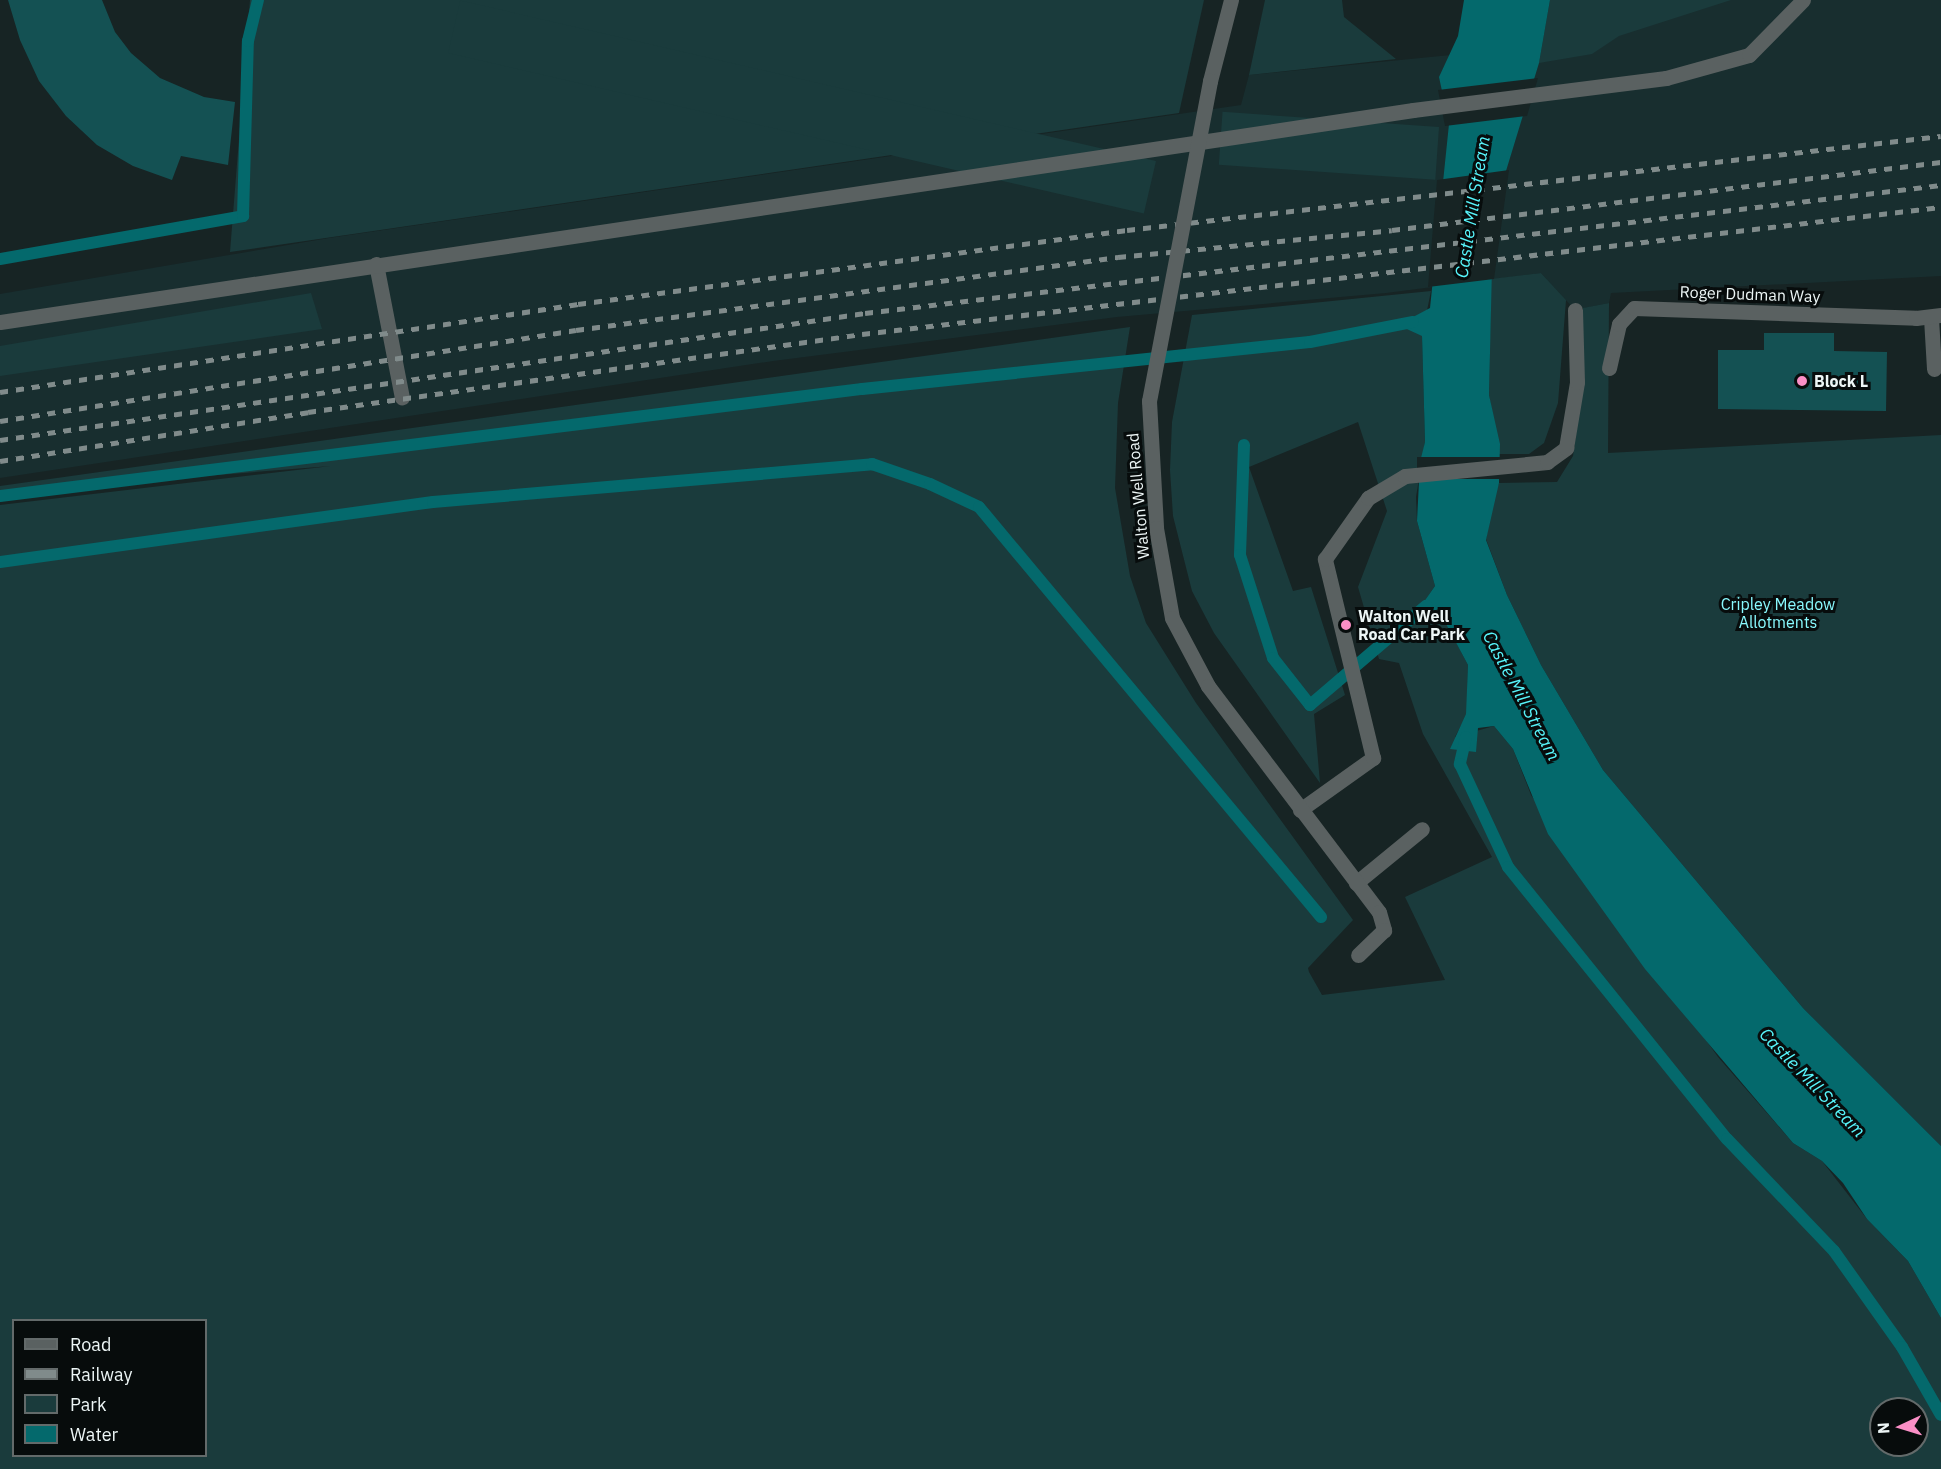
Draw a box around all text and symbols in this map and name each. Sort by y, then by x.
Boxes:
water label: Castle Mill Stream [1451,135,1495,279]
street label: Roger Dudman Way [1679,282,1821,306]
place label: Block L [1814,371,1868,391]
marker: Block L [1795,374,1809,388]
street label: Walton Well Road [1123,432,1153,560]
park label: Cripley Meadow Allotments [1721,594,1835,632]
place label: Walton Well Road Car Park [1358,606,1465,644]
marker: Walton Well Road Car Park [1339,618,1353,632]
water label: Castle Mill Stream [1478,628,1564,764]
water label: Castle Mill Stream [1754,1024,1870,1142]
legend [12,1319,207,1457]
text: Road [70,1333,111,1356]
text: Railway [70,1363,132,1386]
text: Park [70,1393,106,1416]
north arrow [1869,1397,1929,1457]
text: N [1873,1422,1893,1435]
text: Water [70,1423,118,1446]

